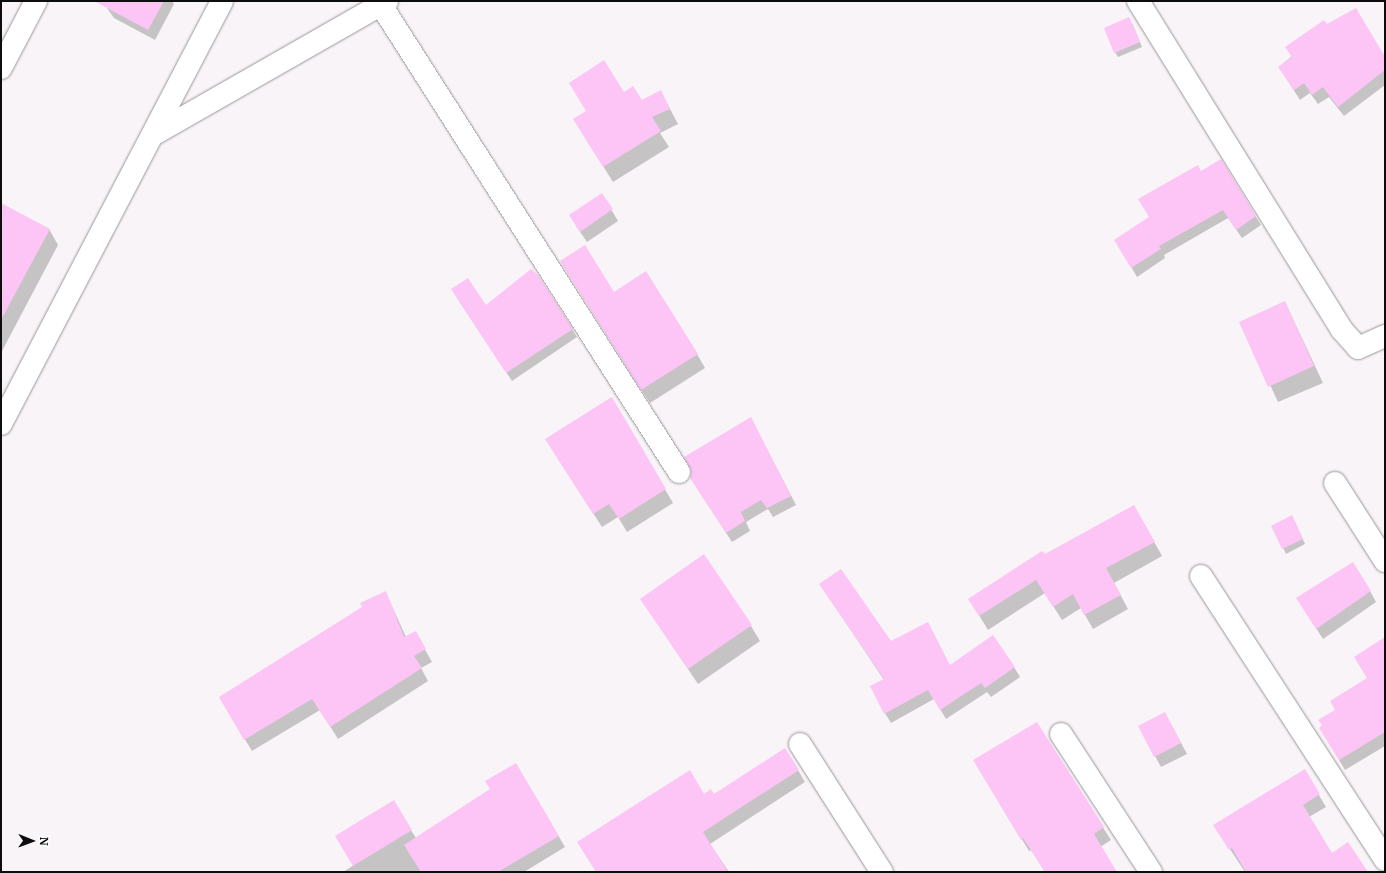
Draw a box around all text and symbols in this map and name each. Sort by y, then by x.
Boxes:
north arrow [12,821,52,861]
text: N [37,837,51,846]

